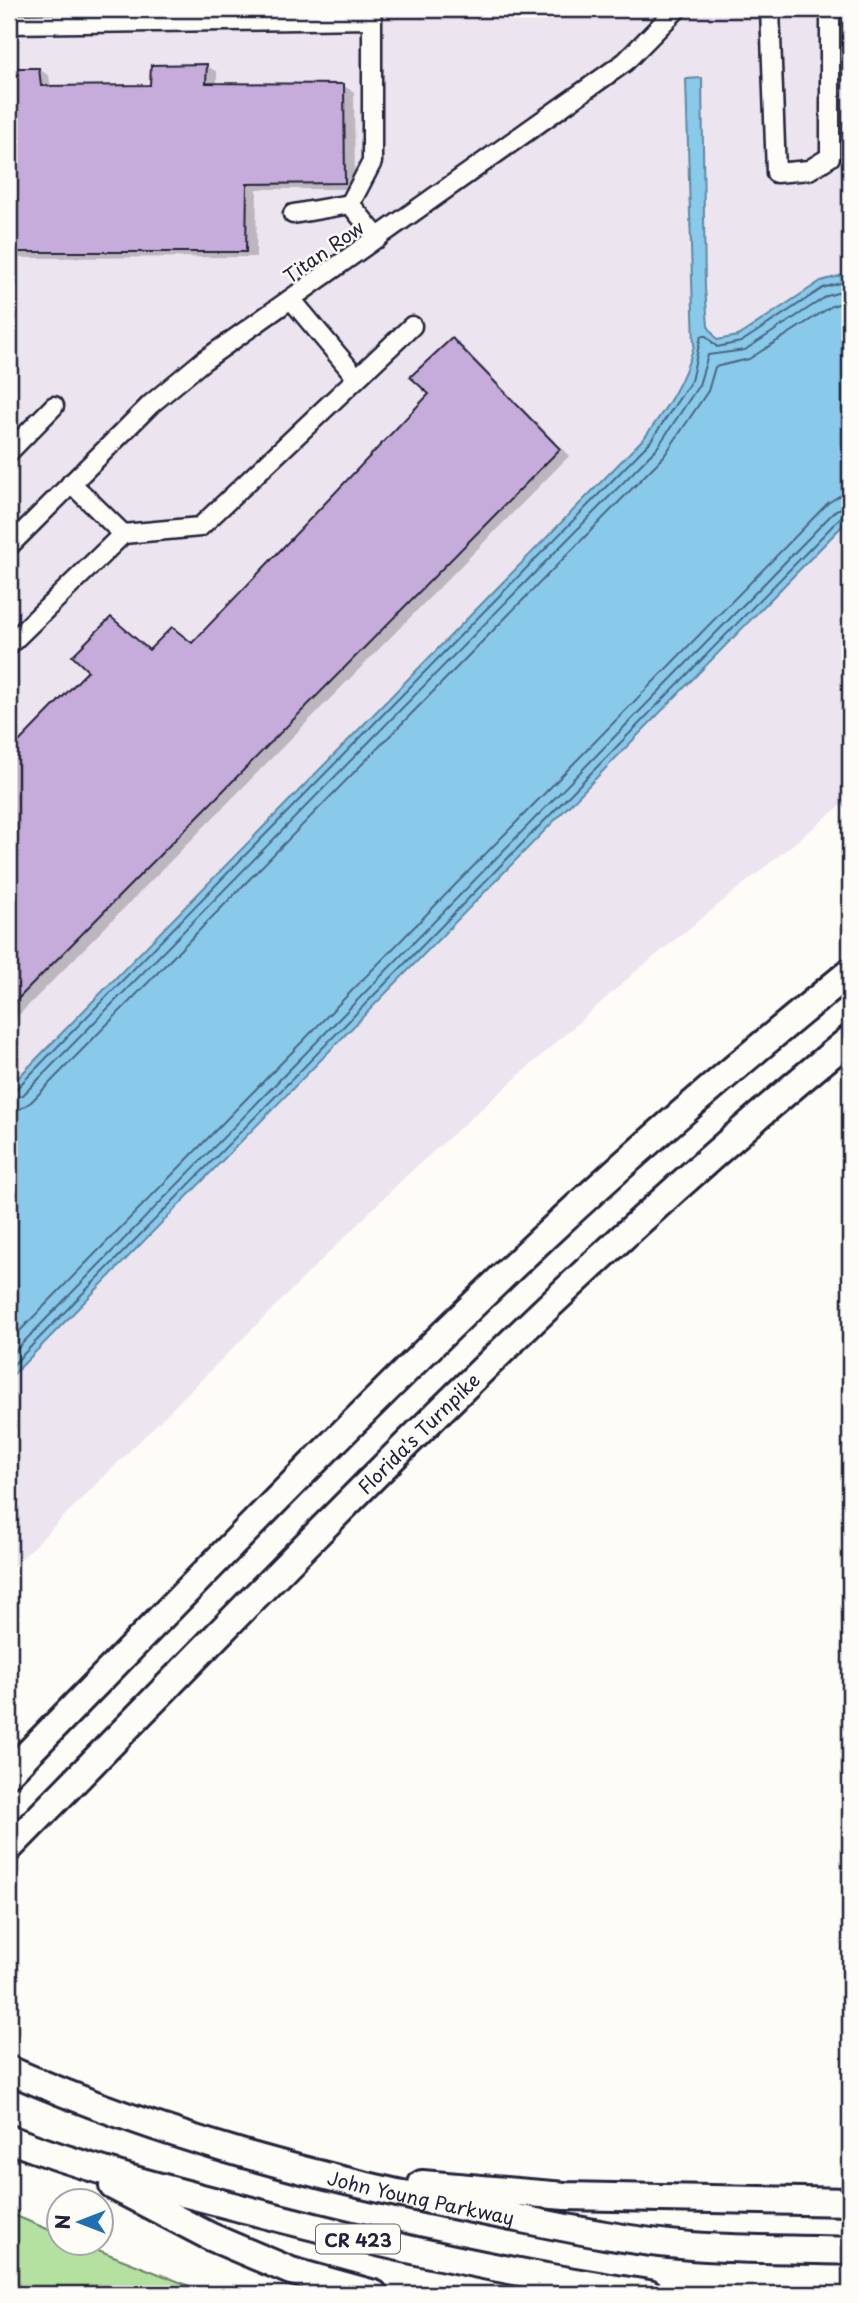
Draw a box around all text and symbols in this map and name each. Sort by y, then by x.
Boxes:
street label: Titan Row [277,213,369,289]
street label: Florida's Turnpike [351,1366,486,1500]
street label: John Young Parkway [324,2163,517,2231]
north arrow [46,2188,116,2258]
text: N [48,2214,76,2230]
road number: CR 423 [316,2224,400,2253]

